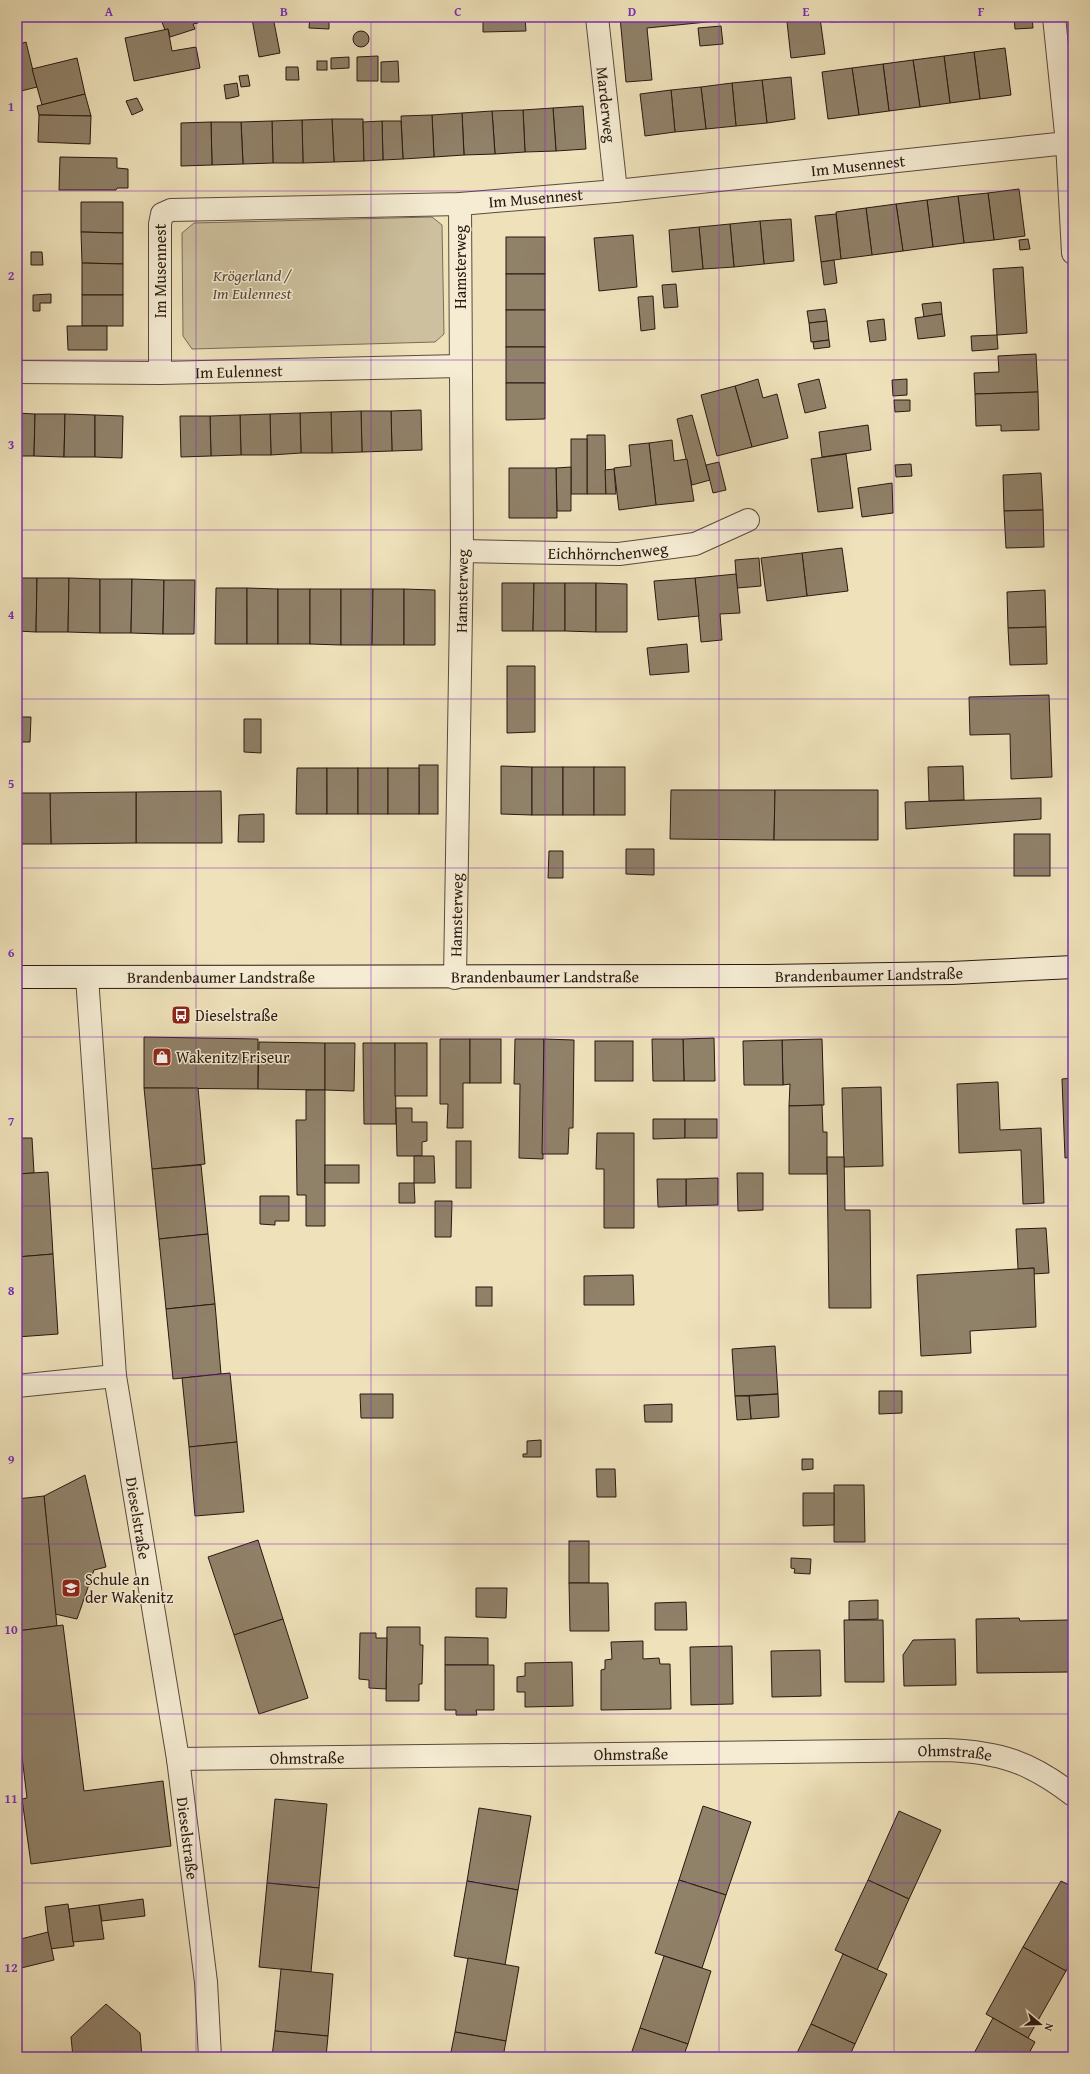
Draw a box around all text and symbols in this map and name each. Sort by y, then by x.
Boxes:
text: A [105,2,114,21]
text: B [280,2,288,21]
text: C [454,2,462,21]
text: D [628,2,636,21]
text: E [803,2,810,21]
text: F [978,2,985,21]
street label: Marderweg [590,65,623,144]
text: 1 [8,97,14,116]
street label: Im Musennest [810,148,907,182]
street label: Im Musennest [487,182,584,214]
street label: Im Musennest [148,223,172,318]
street label: Hamsterweg [448,225,472,309]
park label: Krögerland / Im Eulennest [212,263,293,305]
text: 2 [8,266,15,285]
street label: Im Eulennest [195,358,283,384]
text: 3 [8,435,14,454]
street label: Eichhörnchenweg [548,536,669,566]
street label: Hamsterweg [449,549,474,633]
text: 4 [8,605,15,624]
text: 5 [8,774,15,793]
street label: Hamsterweg [443,873,469,957]
text: 6 [8,943,15,962]
street label: Brandenbaumer Landstraße [775,960,964,988]
street label: Brandenbaumer Landstraße [451,964,639,988]
street label: Brandenbaumer Landstraße [127,965,315,989]
place label: Dieselstraße [195,1003,278,1027]
bus stop icon: Dieselstraße [170,1004,192,1026]
place label: Wakenitz Friseur [176,1045,290,1069]
shop icon: Wakenitz Friseur [151,1046,173,1068]
text: 7 [8,1112,15,1131]
text: 8 [8,1281,15,1300]
text: 9 [8,1450,15,1469]
street label: Dieselstraße [120,1475,157,1561]
place label: Schule an der Wakenitz [85,1567,173,1609]
school or university icon: Schule an der Wakenitz [60,1577,82,1599]
text: 10 [4,1620,18,1639]
street label: Ohmstraße [917,1738,994,1767]
street label: Ohmstraße [593,1741,668,1766]
street label: Ohmstraße [270,1745,344,1770]
text: 11 [4,1789,18,1808]
street label: Dieselstraße [171,1796,205,1881]
text: 12 [4,1958,18,1977]
north arrow [1020,2004,1060,2044]
text: N [1040,2021,1058,2034]

